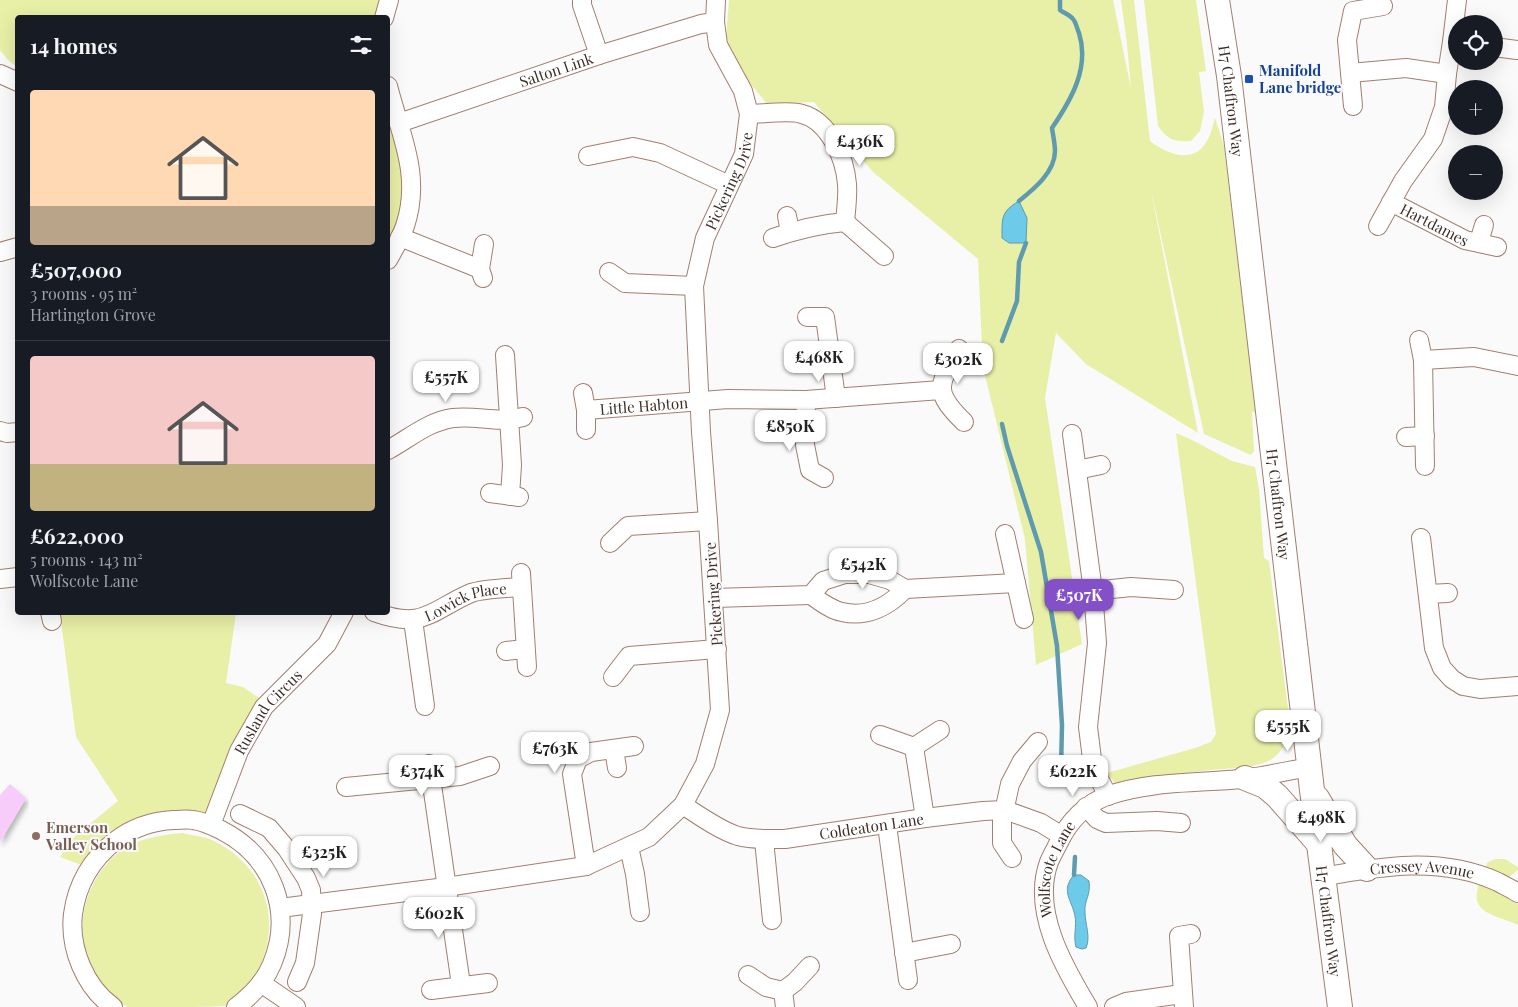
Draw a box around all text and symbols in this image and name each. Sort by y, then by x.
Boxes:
map controls [1448,15,1503,200]
button: locate [1448,15,1503,70]
text: 14 homes [30,31,117,59]
icon: filters [347,31,375,59]
street label: H7 Chaffron Way [1214,44,1248,158]
street label: Salton Link [517,48,596,91]
place label: Manifold Lane bridge [1259,60,1342,97]
marker: Manifold Lane bridge [1243,73,1255,85]
button: + [1448,80,1503,135]
icon: home [158,123,248,213]
pin: £436K [825,124,895,167]
text: £436K [837,130,883,151]
street label: Pickering Drive [700,131,757,233]
button: − [1448,145,1503,200]
street label: Hartdames [1397,198,1472,250]
text: £507,000 [30,255,122,283]
text: 3 rooms · 95 m² [30,283,137,304]
text: Hartington Grove [30,304,156,325]
pin: £468K [784,340,854,383]
pin: £302K [923,342,993,385]
text: £468K [795,346,843,367]
text: £302K [934,348,982,369]
pin: £557K [411,360,481,403]
text: £557K [424,366,468,387]
icon: home [158,388,248,478]
street label: Little Habton [599,392,689,419]
pin: £850K [755,410,825,452]
text: £850K [766,415,814,436]
street label: H7 Chaffron Way [1262,447,1295,561]
text: £622,000 [30,521,124,549]
street label: Pickering Drive [699,541,727,647]
pin: £542K [828,548,898,590]
text: 5 rooms · 143 m² [30,549,143,570]
text: £542K [840,553,886,574]
text: Wolfscote Lane [30,570,138,591]
street label: Lowick Place [421,578,507,626]
pin: £507K [1044,578,1114,621]
text: £507K [1056,584,1102,605]
street label: Rusland Circus [229,665,306,758]
pin: £555K [1253,710,1323,752]
text: £555K [1266,715,1310,736]
pin: £763K [520,732,590,774]
text: £763K [532,737,578,758]
pin: £374K [387,754,457,797]
pin: £622K [1038,754,1108,797]
text: £374K [400,760,444,781]
text: £622K [1049,760,1097,781]
pin: £498K [1286,800,1356,843]
text: £498K [1297,806,1345,827]
street label: Coldeaton Lane [818,808,925,844]
street label: Wolfscote Lane [1034,816,1079,920]
place label: Emerson Valley School [45,817,137,854]
marker: Emerson Valley School [30,830,42,842]
pin: £325K [289,836,359,878]
text: £325K [301,841,347,862]
street label: Cressey Avenue [1369,856,1477,883]
street label: H7 Chaffron Way [1312,864,1346,978]
pin: £602K [404,896,474,939]
text: £602K [414,902,464,923]

